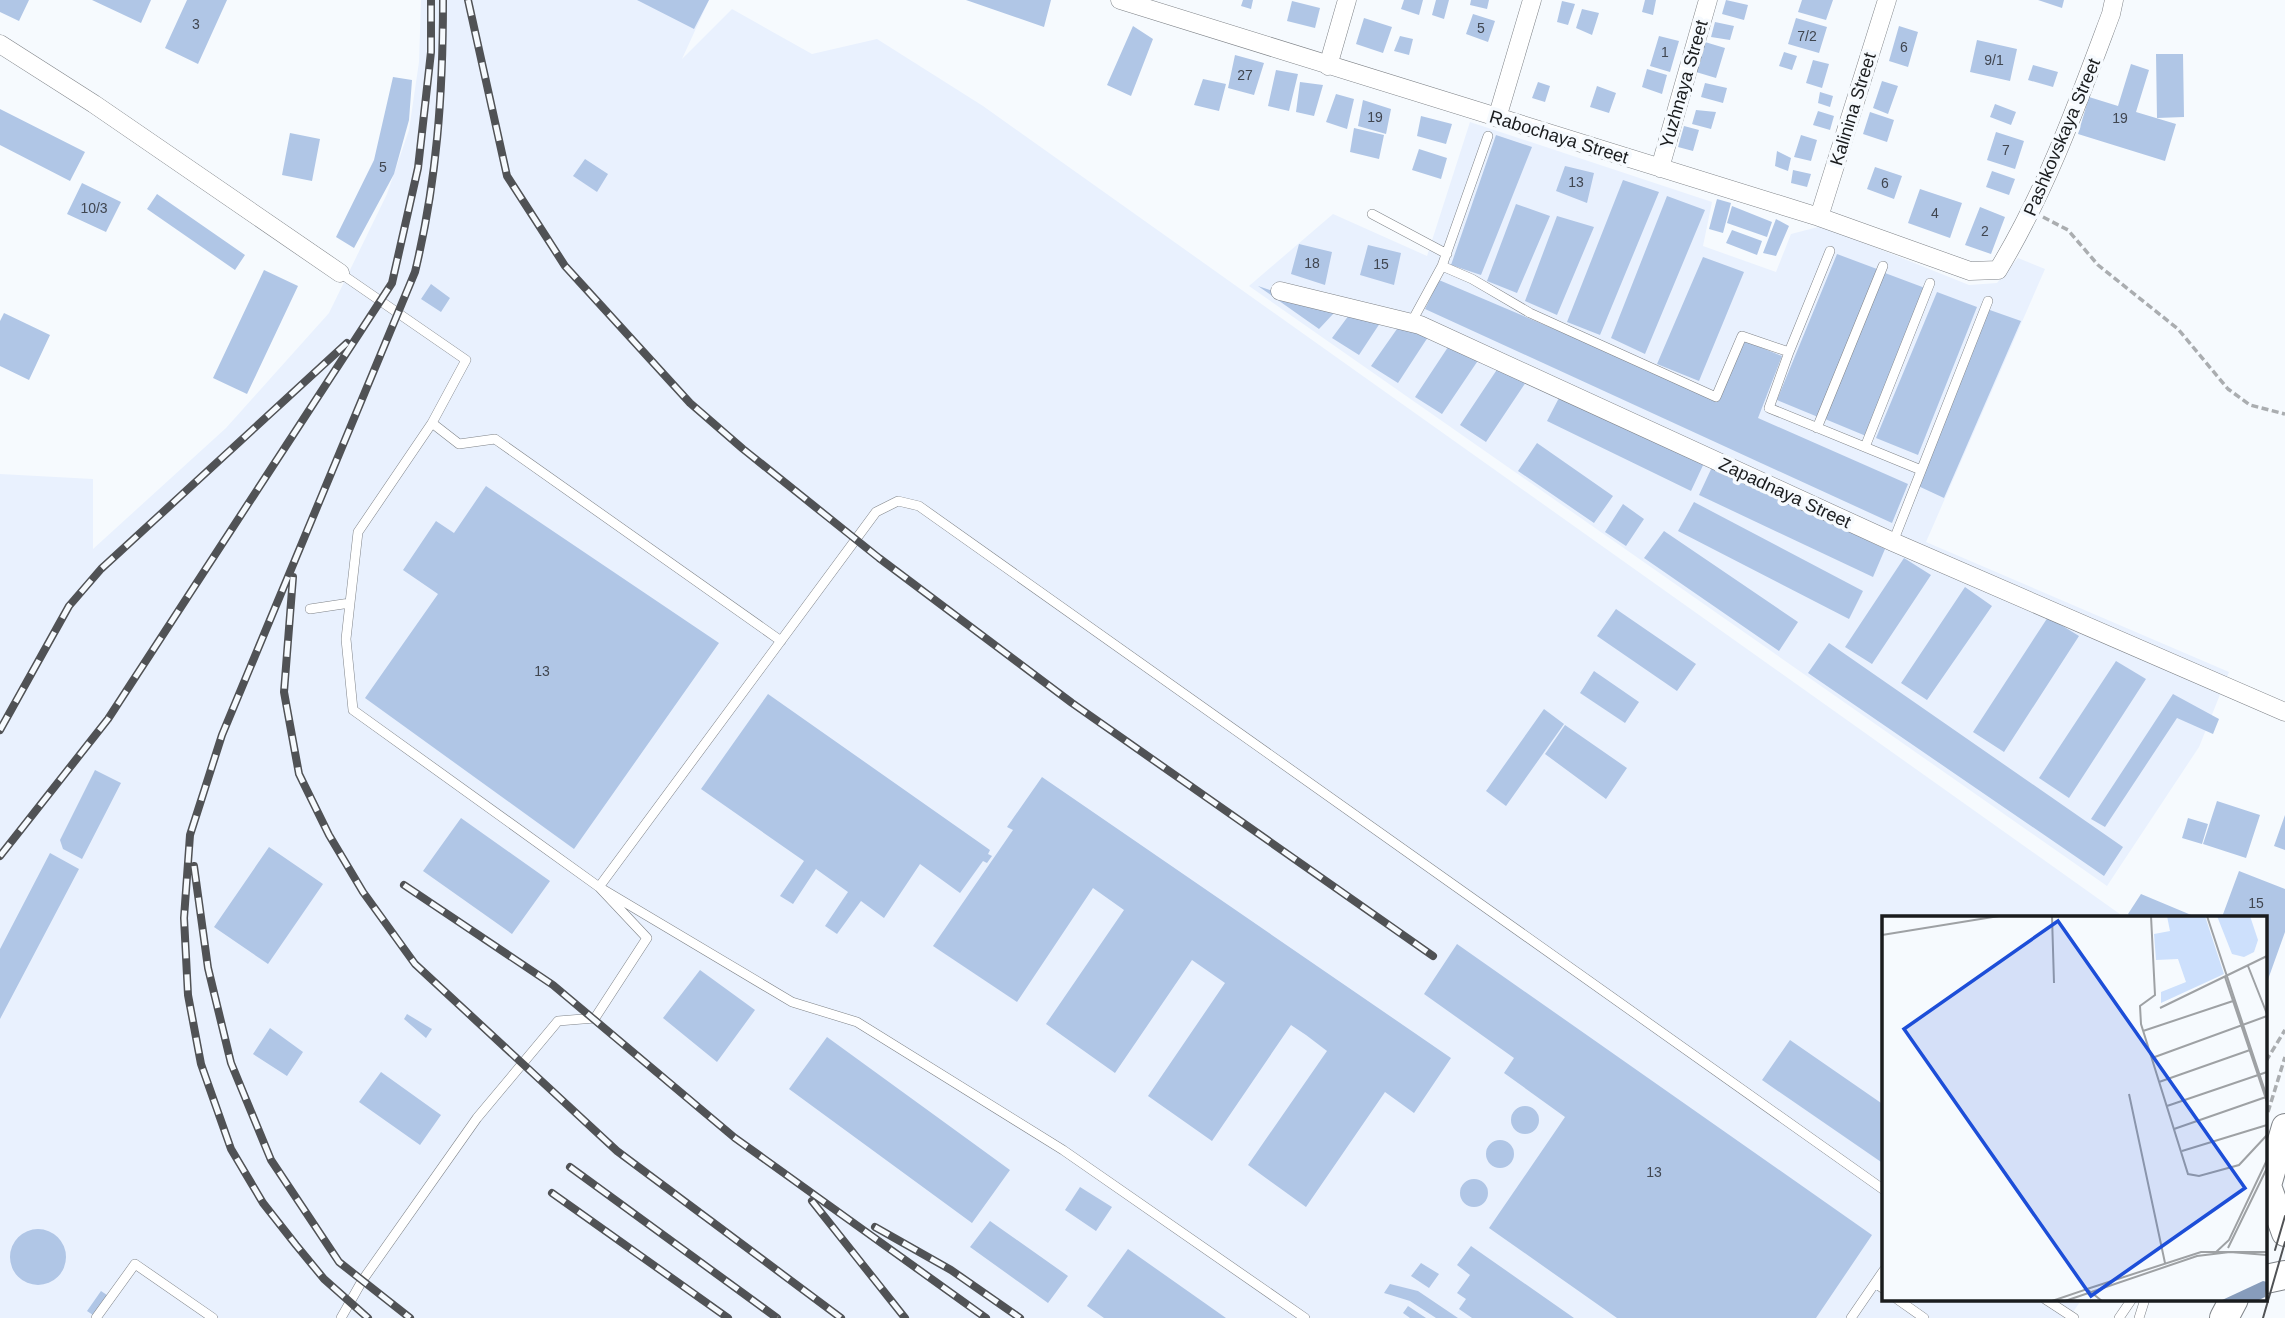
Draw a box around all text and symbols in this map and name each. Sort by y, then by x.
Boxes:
house number: 3 [192,16,200,32]
street label: Yuzhnaya Street [1656,18,1712,150]
house number: 5 [1477,20,1485,36]
house number: 7/2 [1797,28,1817,44]
house number: 6 [1900,39,1908,55]
house number: 1 [1661,44,1669,60]
street label: Kalinina Street [1826,50,1880,168]
house number: 9/1 [1984,52,2004,68]
street label: Pashkovskaya Street [2020,55,2104,219]
house number: 27 [1237,67,1253,83]
street label: Rabochaya Street [1487,106,1631,168]
house number: 19 [1367,109,1383,125]
house number: 19 [2112,110,2128,126]
house number: 7 [2002,142,2010,158]
house number: 5 [379,159,387,175]
house number: 13 [1568,174,1584,190]
house number: 6 [1881,175,1889,191]
house number: 10/3 [80,200,108,216]
house number: 4 [1931,205,1939,221]
house number: 2 [1981,223,1989,239]
house number: 18 [1304,255,1320,271]
house number: 15 [1373,256,1389,272]
street label: Zapadnaya Street [1716,454,1854,532]
house number: 13 [534,663,550,679]
house number: 15 [2248,895,2264,911]
inset map [1882,916,2268,1300]
house number: 13 [1646,1164,1662,1180]

